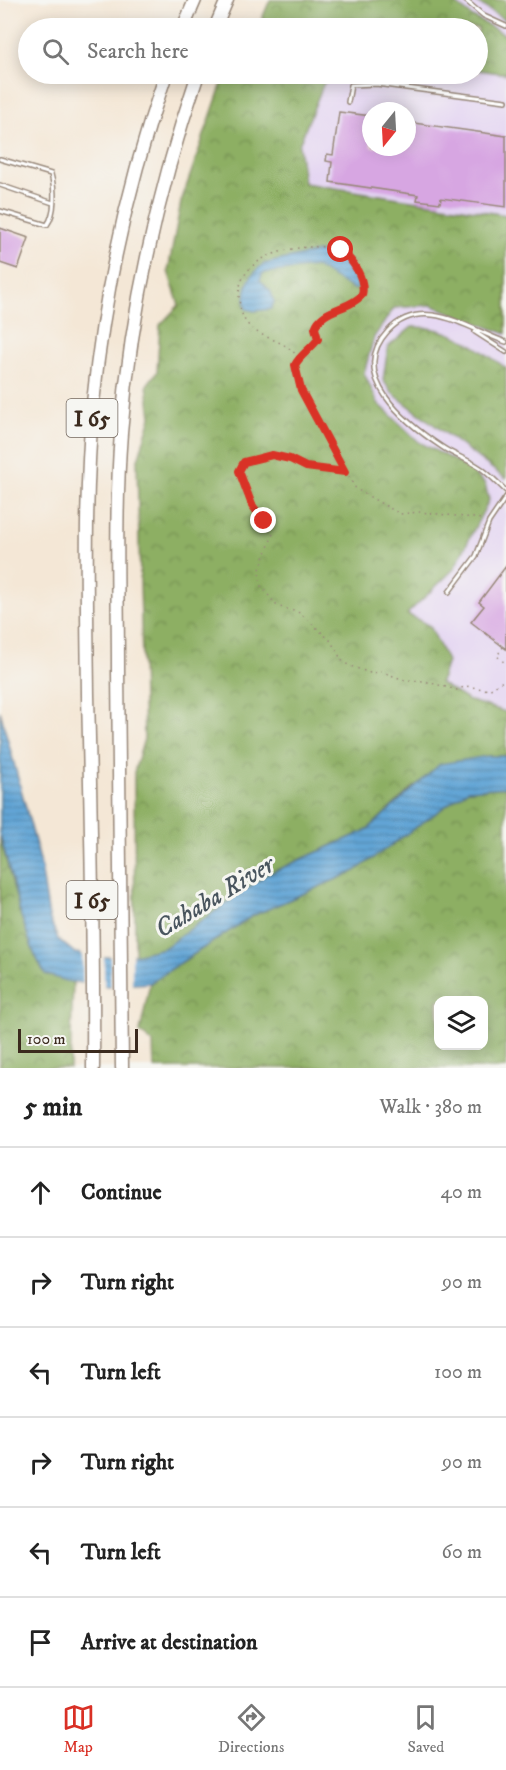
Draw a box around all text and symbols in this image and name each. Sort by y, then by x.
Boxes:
search box [18,18,488,84]
icon: search [39,35,72,68]
text: Search here [87,38,189,65]
north arrow [362,102,416,156]
route start [327,236,353,262]
road number: I 65 [66,399,118,437]
route end [250,507,276,533]
water label: Cahaba River [149,848,282,946]
road number: I 65 [66,881,118,919]
map controls [434,996,488,1050]
button: layers [434,996,488,1050]
scale bar [18,1026,138,1054]
text: 100 m [27,1029,66,1049]
text: 5 min [24,1091,82,1124]
text: Walk · 380 m [380,1095,482,1120]
icon: ahead [24,1176,57,1209]
text: Continue [81,1179,162,1206]
text: 40 m [440,1180,482,1205]
icon: right [24,1266,57,1299]
text: Turn right [81,1269,174,1296]
text: 90 m [442,1270,482,1295]
icon: left [24,1356,57,1389]
text: Turn left [81,1359,161,1386]
text: 100 m [434,1360,482,1385]
icon: right [24,1446,57,1479]
text: Turn right [81,1449,174,1476]
text: 90 m [442,1450,482,1475]
icon: left [24,1536,57,1569]
text: Turn left [81,1539,161,1566]
text: 60 m [442,1540,482,1565]
icon: arrive [24,1626,57,1659]
text: Arrive at destination [81,1629,258,1656]
tab: Map [62,1701,95,1757]
tab: Directions [218,1701,284,1757]
tab: Saved [408,1701,444,1757]

